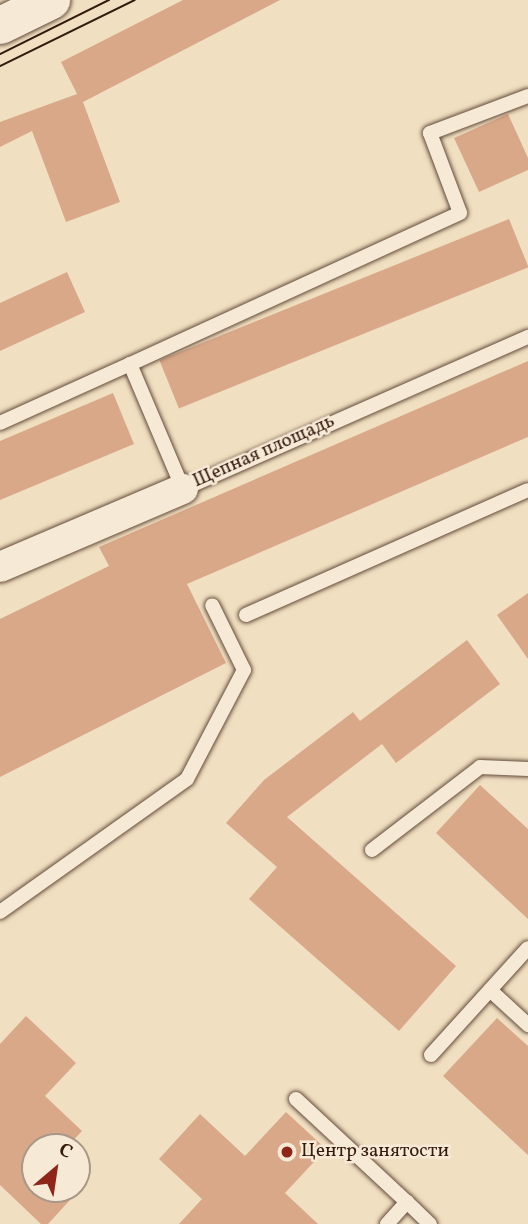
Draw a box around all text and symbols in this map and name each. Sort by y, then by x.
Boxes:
street label: Щепная площадь [190,411,338,493]
north arrow [21,1133,91,1203]
text: С [54,1137,77,1166]
place label: Центр занятости [301,1141,449,1163]
marker: Центр занятости [279,1144,295,1160]

